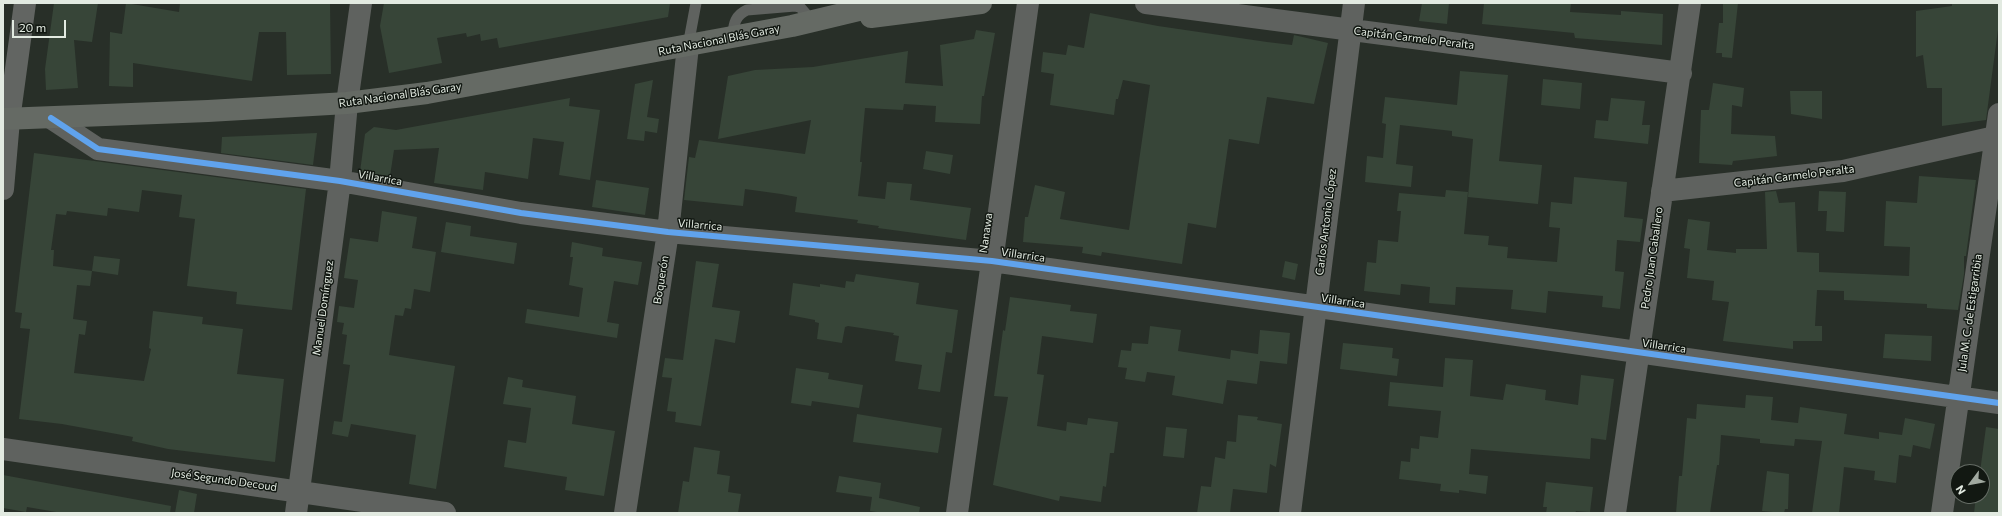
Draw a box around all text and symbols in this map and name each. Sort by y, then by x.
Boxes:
scale bar [14,12,68,38]
text: 20 m [19,20,46,34]
street label: Ruta Nacional Blás Garay [657,22,781,58]
street label: Capitán Carmelo Peralta [1353,24,1475,52]
street label: Ruta Nacional Blás Garay [338,80,462,110]
street label: Capitán Carmelo Peralta [1733,162,1855,190]
street label: Villarrica [357,168,403,188]
street label: Carlos Antonio López [1313,168,1339,276]
street label: Pedro Juan Caballero [1638,206,1666,310]
street label: Nanawa [977,212,995,254]
street label: Villarrica [677,216,723,234]
street label: Villarrica [1000,245,1046,265]
street label: Jula M. C. de Estigarribia [1955,253,1985,373]
street label: Boquerón [651,255,671,305]
street label: Manuel Domínguez [310,259,336,357]
street label: Villarrica [1320,291,1366,311]
street label: Villarrica [1641,336,1687,356]
north arrow [1950,464,1990,504]
street label: José Segundo Decoud [170,466,278,494]
text: N [1953,483,1968,497]

